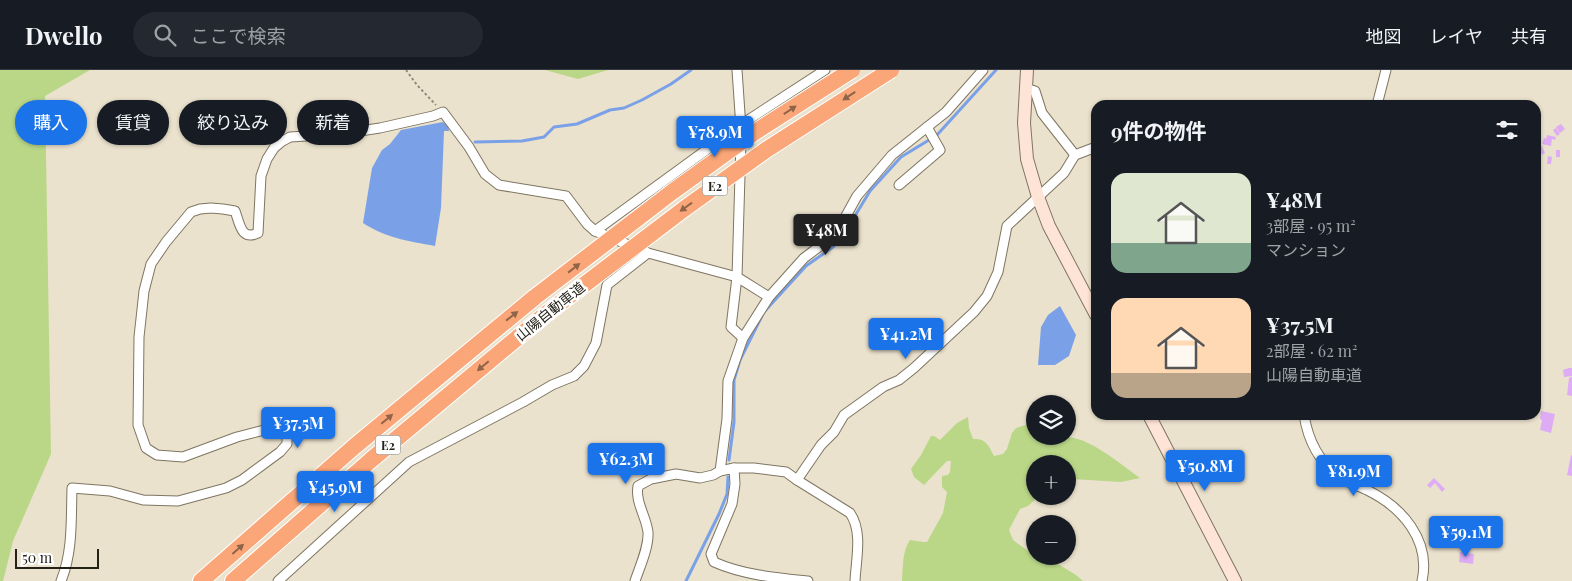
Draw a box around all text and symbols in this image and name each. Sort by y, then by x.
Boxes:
search box [133,12,483,57]
text: Dwello [25,19,103,51]
icon: search [151,21,179,49]
text: ここで検索 [191,22,286,48]
text: 地図 [1366,24,1402,48]
text: レイヤ [1430,24,1483,48]
text: 共有 [1511,24,1547,48]
one-way arrow [843,92,856,101]
chip: 購入 [15,100,87,145]
chip: 賃貸 [97,100,169,145]
chip: 絞り込み [179,100,287,145]
chip: 新着 [297,100,369,145]
one-way arrow [783,105,796,114]
pin: ¥78.9M [674,116,756,158]
text: 9件の物件 [1111,116,1207,144]
icon: filters [1493,116,1521,144]
text: ¥78.9M [688,121,742,142]
road number: E2 [702,176,728,195]
text: ¥48M [1266,185,1323,213]
icon: home [1151,193,1211,253]
one-way arrow [679,202,693,212]
pin: ¥48M [796,214,856,256]
text: 3部屋 · 95 m² [1266,215,1356,236]
text: ¥48M [804,219,848,240]
text: マンション [1266,239,1346,260]
one-way arrow [567,262,580,273]
street label: 山陽自動車道 [511,277,589,345]
one-way arrow [505,310,518,321]
text: ¥37.5M [1266,310,1334,338]
pin: ¥41.2M [865,318,947,360]
icon: home [1151,318,1211,378]
text: ¥41.2M [880,323,932,344]
text: 2部屋 · 62 m² [1266,340,1357,361]
one-way arrow [476,361,489,372]
text: 山陽自動車道 [1266,364,1362,385]
map controls [1026,395,1076,565]
button: layers [1026,395,1076,445]
pin: ¥37.5M [257,406,339,449]
text: ¥37.5M [272,412,324,433]
one-way arrow [380,414,393,425]
road number: E2 [376,436,400,454]
pin: ¥62.3M [585,442,667,485]
text: ¥62.3M [599,448,653,469]
pin: ¥50.8M [1164,450,1246,492]
pin: ¥81.9M [1313,454,1395,497]
button: + [1026,455,1076,505]
text: ¥50.8M [1177,455,1233,476]
text: ¥81.9M [1327,460,1381,481]
pin: ¥45.9M [294,470,376,513]
text: ¥45.9M [308,476,362,497]
button: − [1026,515,1076,565]
pin: ¥59.1M [1425,516,1507,558]
text: ¥59.1M [1440,521,1492,542]
one-way arrow [231,543,244,554]
scale bar [15,546,99,569]
text: 50 m [22,548,52,567]

